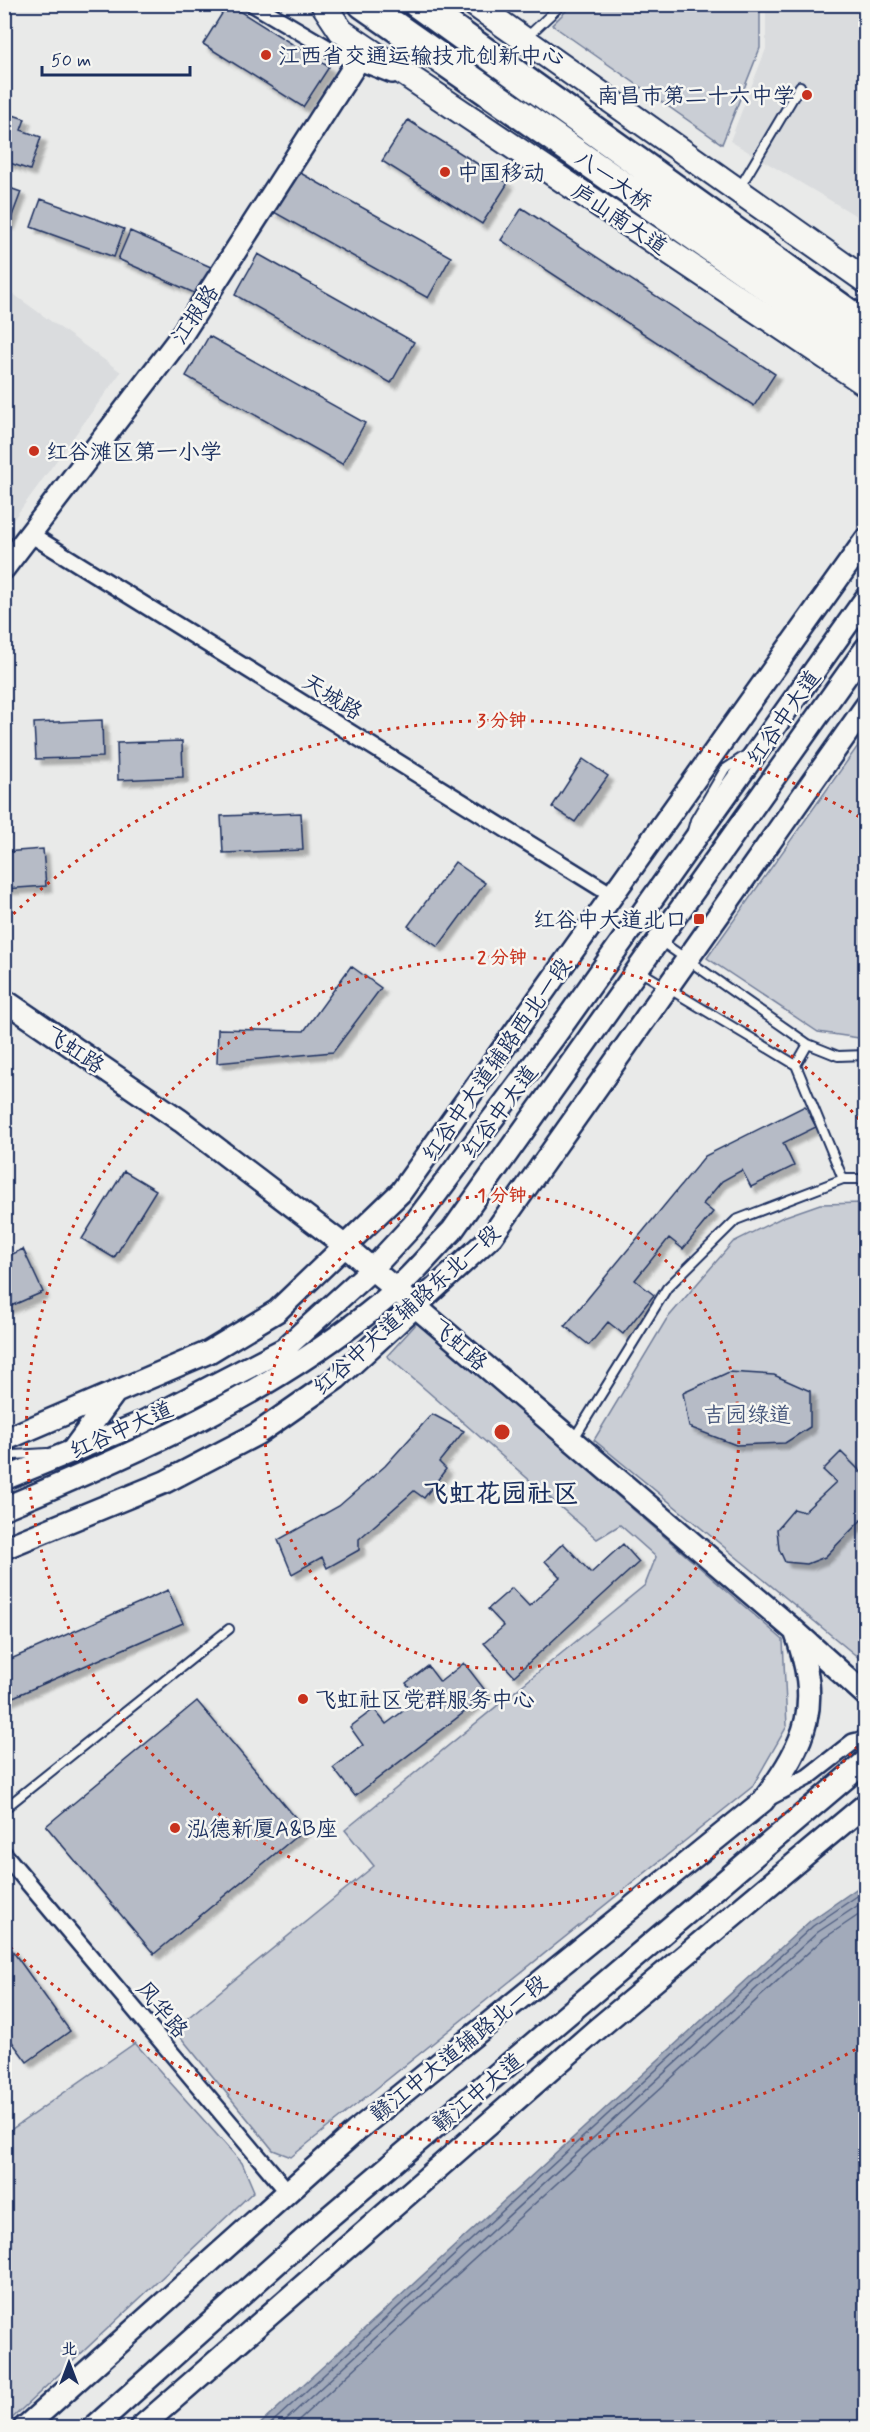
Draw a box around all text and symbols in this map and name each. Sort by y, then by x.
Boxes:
scale bar [42,39,190,77]
place label: 江西省交通运输技术创新中心 [278,43,564,71]
marker: 江西省交通运输技术创新中心 [259,48,273,62]
text: 50 m [51,49,91,73]
place label: 南昌市第二十六中学 [597,83,795,111]
marker: 南昌市第二十六中学 [800,88,814,102]
street label: 八一大桥 [569,145,657,218]
place label: 中国移动 [457,160,545,188]
marker: 中国移动 [438,165,452,179]
street label: 庐山南大道 [565,177,672,262]
street label: 江报路 [166,280,226,350]
place label: 红谷滩区第一小学 [46,439,222,467]
marker: 红谷滩区第一小学 [27,444,41,458]
street label: 红谷中大道 [742,665,828,771]
street label: 天城路 [297,668,367,727]
text: 3 分钟 [478,709,527,733]
place label: 红谷中大道北口 [533,907,687,935]
marker: 红谷中大道北口 [692,912,706,926]
text: 2 分钟 [477,946,527,970]
street label: 红谷中大道辅路西北一段 [416,952,576,1166]
street label: 飞虹路 [39,1021,109,1081]
street label: 红谷中大道 [455,1059,543,1163]
text: 1 分钟 [478,1184,526,1208]
street label: 红谷中大道辅路东北一段 [308,1219,507,1402]
street label: 飞虹路 [425,1313,493,1378]
street label: 红谷中大道 [66,1396,178,1466]
park label: 吉园绿道 [703,1402,791,1430]
centre of rings [492,1422,512,1442]
district label: 飞虹花园社区 [423,1478,579,1512]
place label: 飞虹社区党群服务中心 [315,1687,535,1715]
marker: 飞虹社区党群服务中心 [296,1692,310,1706]
place label: 泓德新厦A&B座 [187,1816,338,1844]
marker: 泓德新厦A&B座 [168,1821,182,1835]
street label: 赣江中大道辅路北一段 [364,1969,552,2127]
street label: 风华路 [130,1976,193,2045]
street label: 赣江中大道 [426,2047,528,2137]
north arrow [39,2333,99,2393]
text: 北 [61,2339,77,2360]

